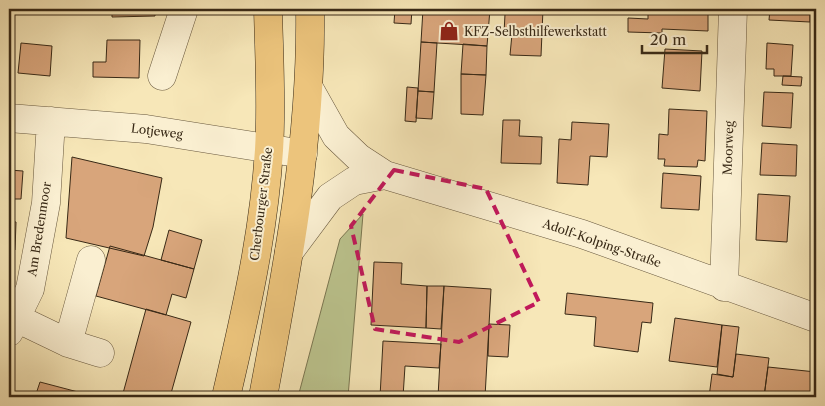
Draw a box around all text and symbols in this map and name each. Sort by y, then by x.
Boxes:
shop icon: KFZ-Selbsthilfewerkstatt [438,20,460,42]
scale bar [642,22,708,54]
place label: KFZ-Selbsthilfewerkstatt [464,24,608,39]
text: 20 m [650,30,686,49]
street label: Lotjeweg [130,120,184,142]
street label: Moorweg [720,120,736,175]
street label: Cherbourger Straße [247,146,275,262]
street label: Am Bredenmoor [24,181,54,278]
street label: Adolf-Kolping-Straße [540,215,664,270]

